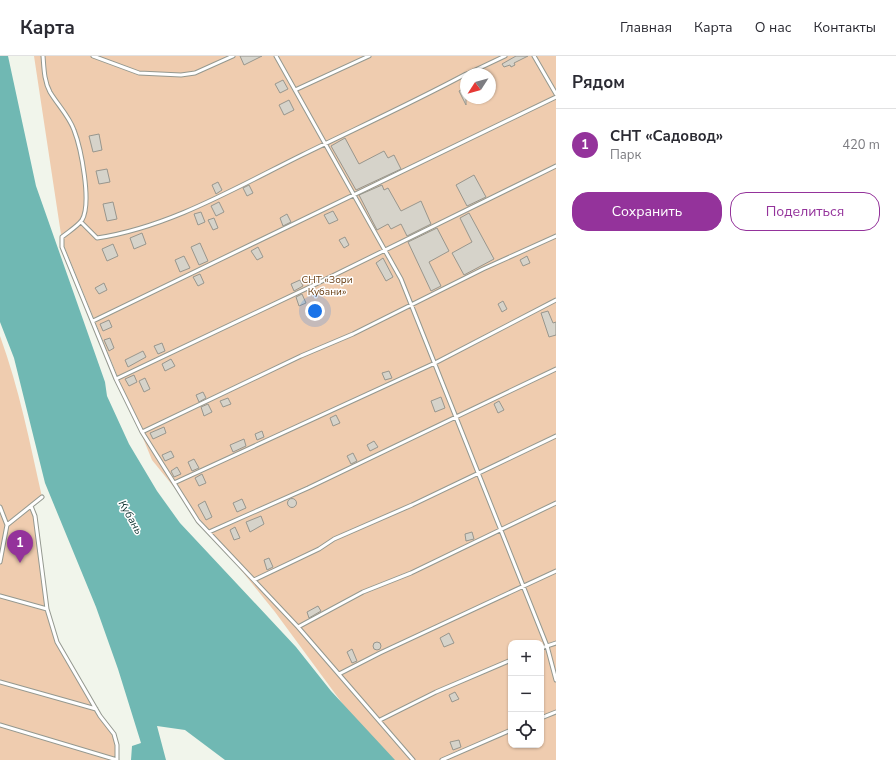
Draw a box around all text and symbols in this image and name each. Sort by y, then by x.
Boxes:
text: Карта [20,15,75,41]
text: Главная [620,18,672,37]
text: Карта [694,18,733,37]
text: О нас [755,18,791,37]
text: Контакты [813,18,876,37]
north arrow [460,68,496,104]
text: Рядом [572,71,625,94]
text: СНТ «Садовод» [610,126,723,146]
text: 1 [581,136,589,154]
text: 420 m [842,136,880,154]
text: Парк [610,146,641,164]
button: Сохранить [572,192,722,231]
button: Поделиться [730,192,880,231]
park label: СНТ «Зори Кубани» [301,273,353,299]
your location [305,301,325,321]
water label: Кубань [115,497,146,537]
pin: 1 [7,530,33,563]
map controls [508,640,544,748]
button: + [508,640,544,676]
button: − [508,676,544,712]
button: locate [508,712,544,748]

